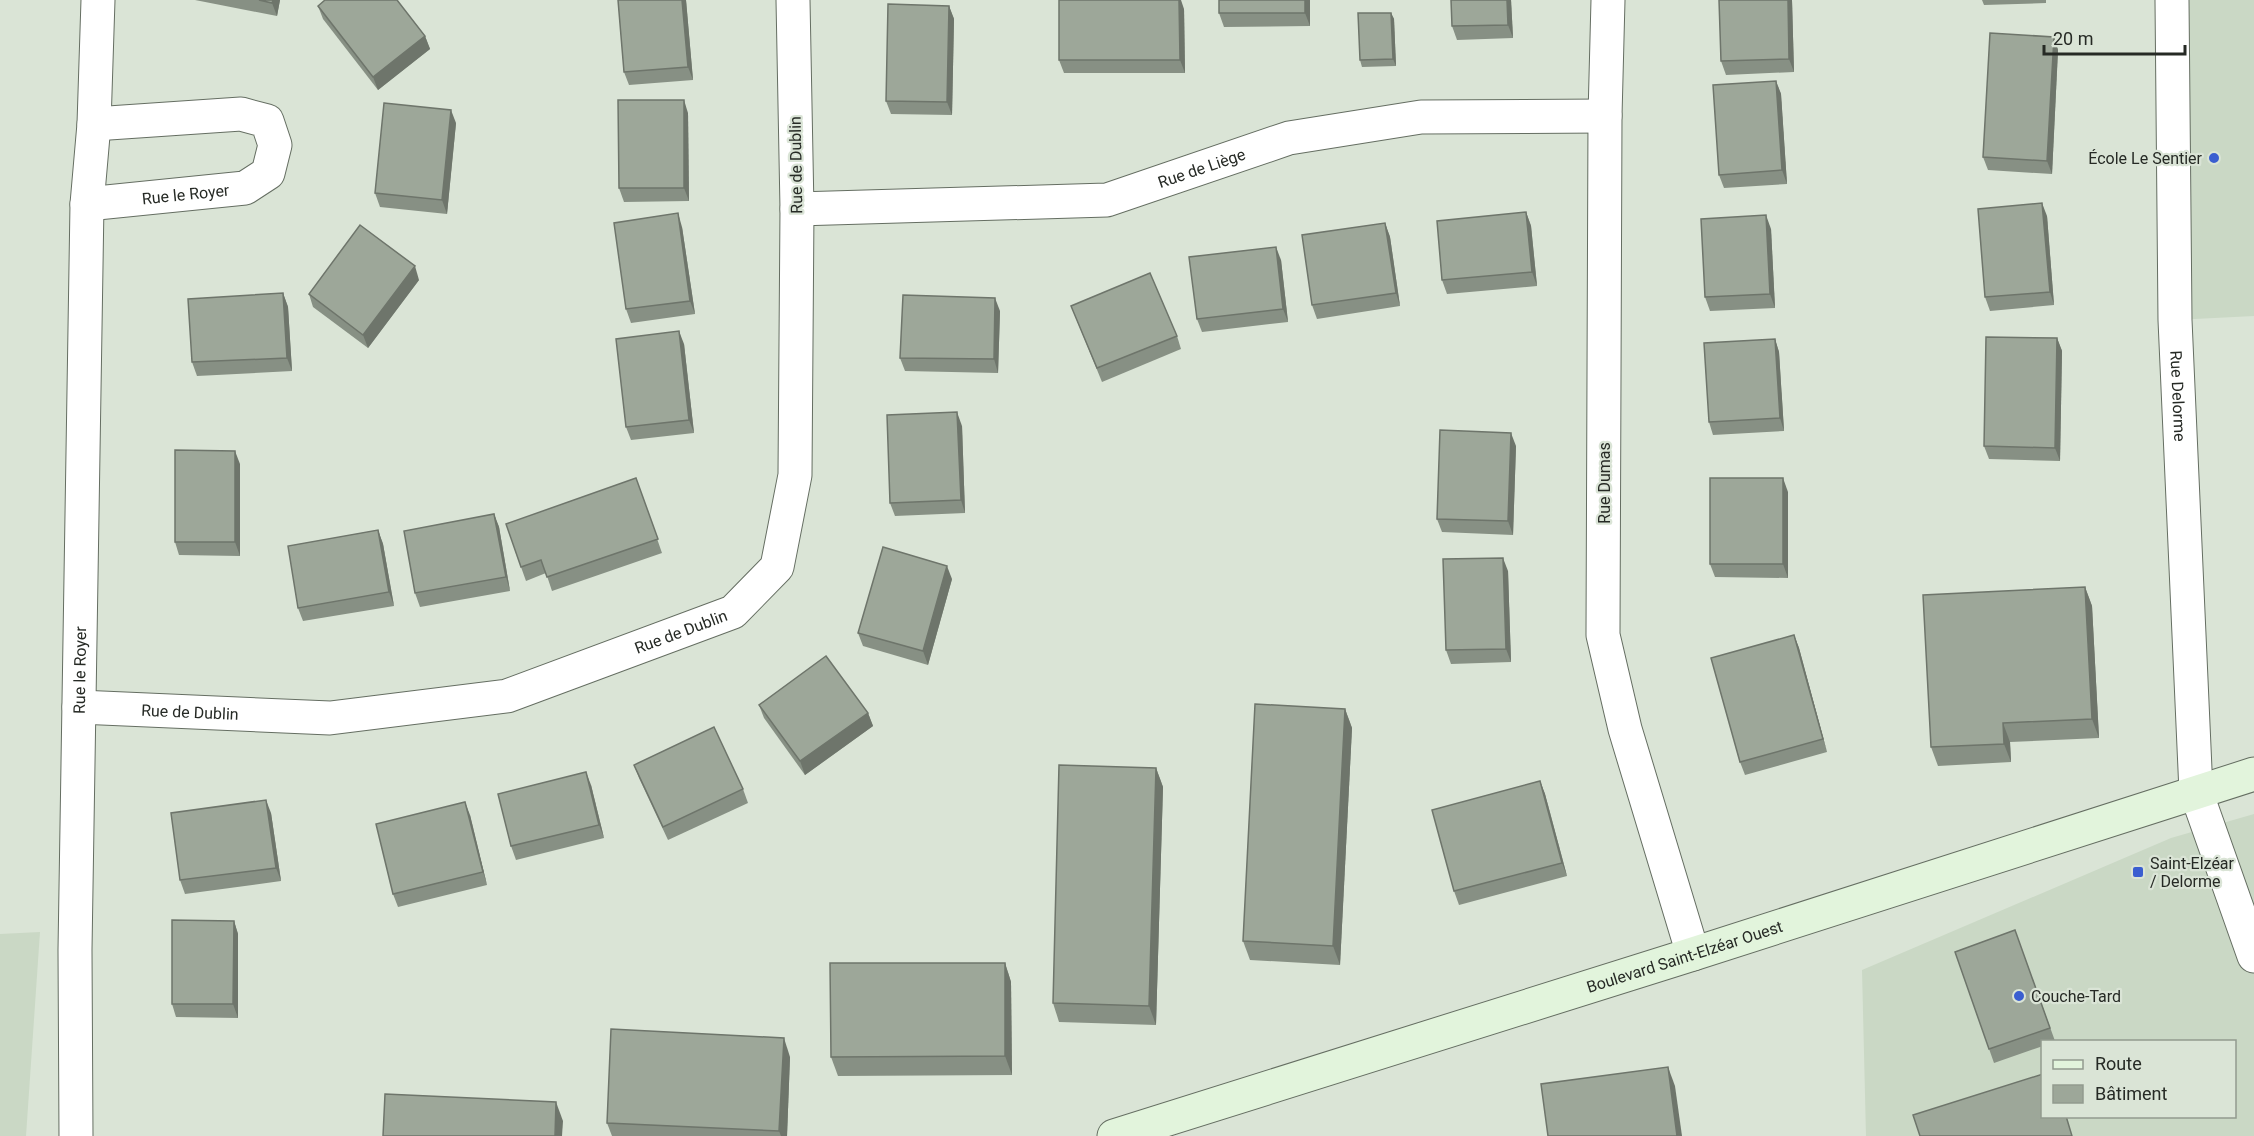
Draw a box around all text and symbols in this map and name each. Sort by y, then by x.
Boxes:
scale bar [2044,18,2185,56]
text: 20 m [2053,28,2093,49]
street label: Rue de Dublin [786,116,806,214]
street label: Rue de Liège [1155,144,1248,191]
place label: École Le Sentier [2088,149,2203,168]
marker: École Le Sentier [2207,151,2221,165]
street label: Rue le Royer [141,180,231,208]
street label: Rue Delorme [2167,350,2190,442]
street label: Rue Dumas [1595,442,1614,524]
street label: Rue de Dublin [632,606,730,657]
street label: Rue le Royer [69,625,90,714]
street label: Rue de Dublin [141,700,239,723]
place label: Saint-Elzéar / Delorme [2150,854,2235,891]
marker: Saint-Elzéar / Delorme [2131,865,2145,879]
street label: Boulevard Saint-Elzéar Ouest [1584,916,1785,996]
place label: Couche-Tard [2031,987,2121,1006]
marker: Couche-Tard [2012,989,2026,1003]
legend [2041,1040,2236,1118]
text: Route [2095,1053,2142,1074]
text: Bâtiment [2095,1083,2168,1104]

